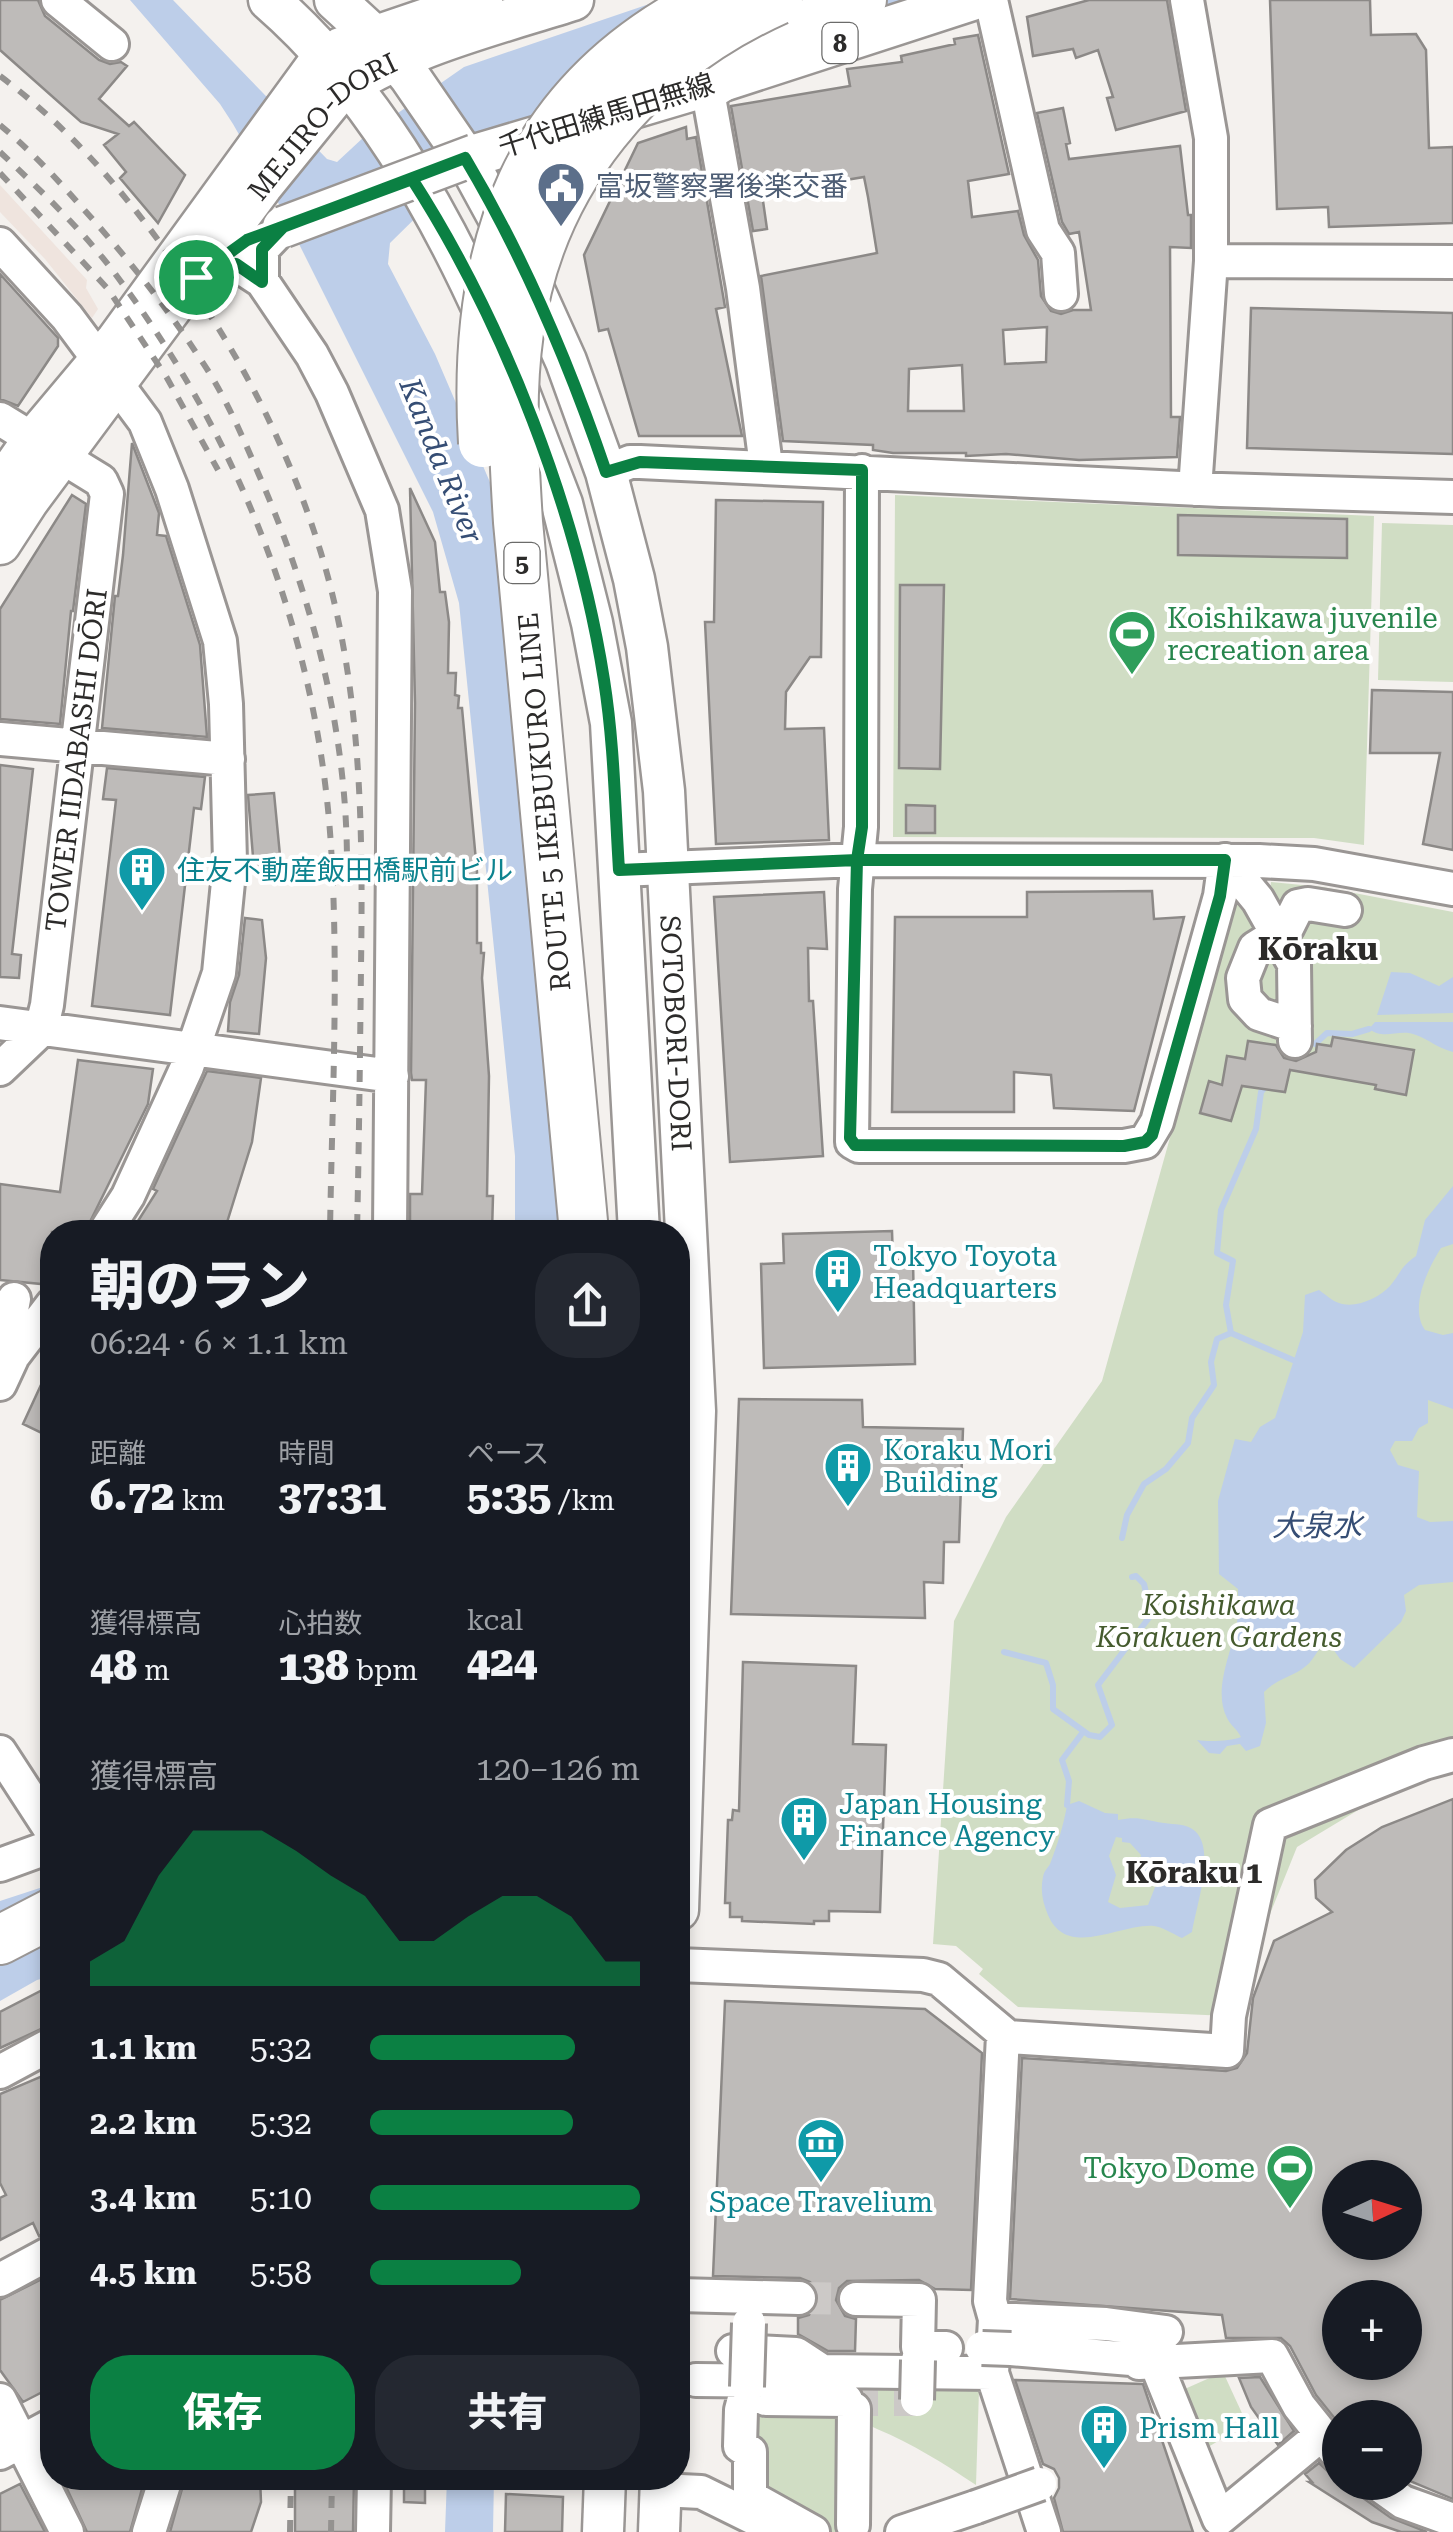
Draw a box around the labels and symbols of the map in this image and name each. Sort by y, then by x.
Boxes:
road number: 8 [822,23,858,63]
street label: MEJIRO-DORI [241,46,402,207]
street label: 千代田練馬田無線 [494,67,718,164]
public building icon: 富坂警察署後楽交番 [535,160,587,228]
place label: 富坂警察署後楽交番 [596,170,848,203]
pin [154,235,239,320]
water label: Kanda River [392,372,491,549]
road number: 5 [504,543,540,583]
street label: TOWER IIDABASHI DŌRI [39,587,114,934]
place label: Koishikawa juvenile recreation area [1167,602,1438,667]
sports icon: Koishikawa juvenile recreation area [1106,608,1158,676]
street label: ROUTE 5 IKEBUKURO LINE [512,611,577,993]
building icon: 住友不動産飯田橋駅前ビル [116,844,168,912]
place label: 住友不動産飯田橋駅前ビル [177,854,513,887]
street label: SOTOBORI-DORI [653,914,698,1152]
district label: Kōraku [1258,930,1378,968]
place label: Tokyo Toyota Headquarters [873,1240,1057,1305]
building icon: Tokyo Toyota Headquarters [812,1246,864,1314]
place label: Koraku Mori Building [883,1434,1053,1499]
building icon: Koraku Mori Building [822,1440,874,1508]
water label: 大泉水 [1272,1508,1365,1543]
park label: Koishikawa Kōrakuen Gardens [1095,1589,1342,1654]
place label: Japan Housing Finance Agency [839,1788,1055,1853]
building icon: Japan Housing Finance Agency [778,1794,830,1862]
district label: Kōraku 1 [1125,1855,1263,1890]
museum icon: Space Travelium [795,2116,847,2184]
sports icon: Tokyo Dome [1264,2142,1316,2210]
place label: Tokyo Dome [1083,2152,1255,2185]
north arrow [1322,2160,1422,2260]
place label: Space Travelium [709,2186,933,2219]
building icon: Prism Hall [1078,2402,1130,2470]
place label: Prism Hall [1139,2412,1279,2445]

